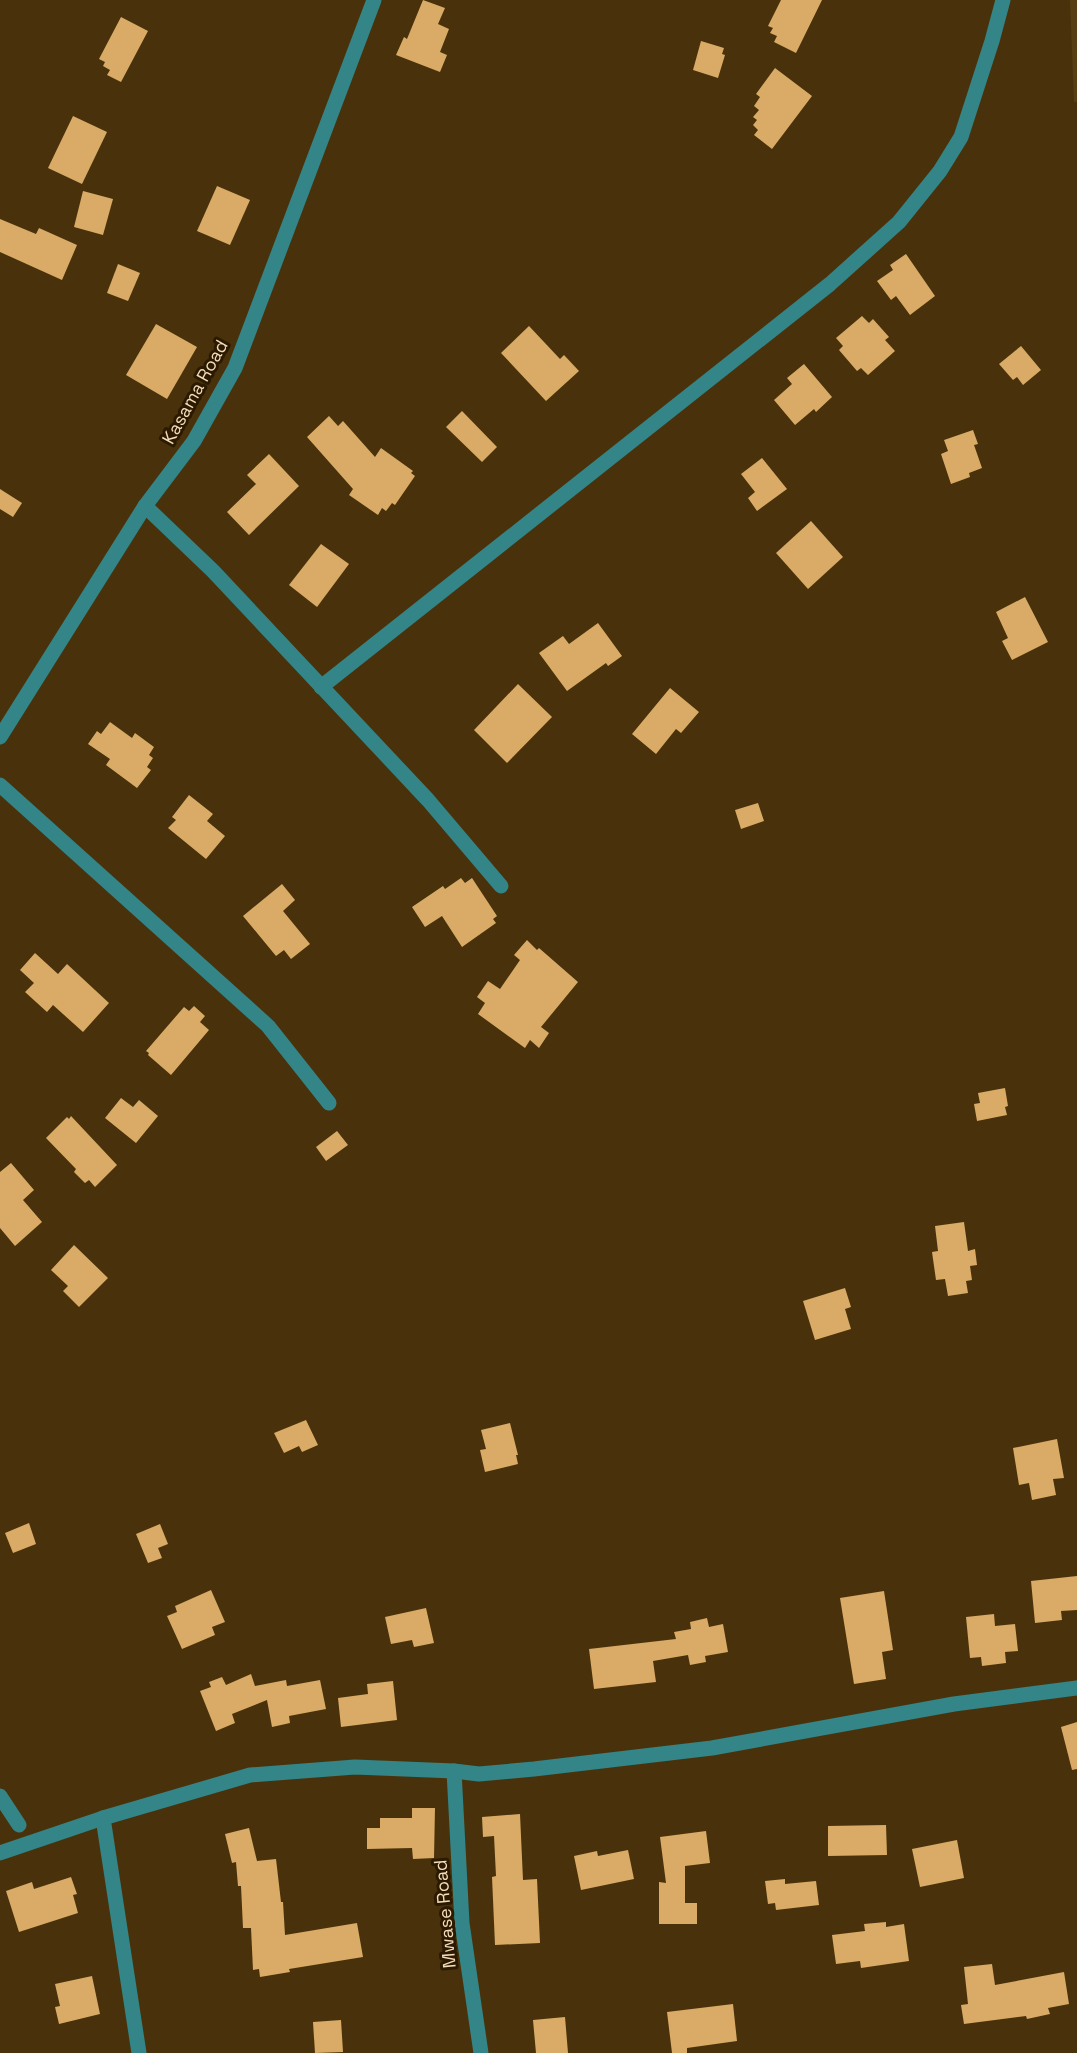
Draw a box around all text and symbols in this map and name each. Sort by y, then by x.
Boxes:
street label: Kasama Road [156,336,233,448]
street label: Mwase Road [428,1859,461,1969]

